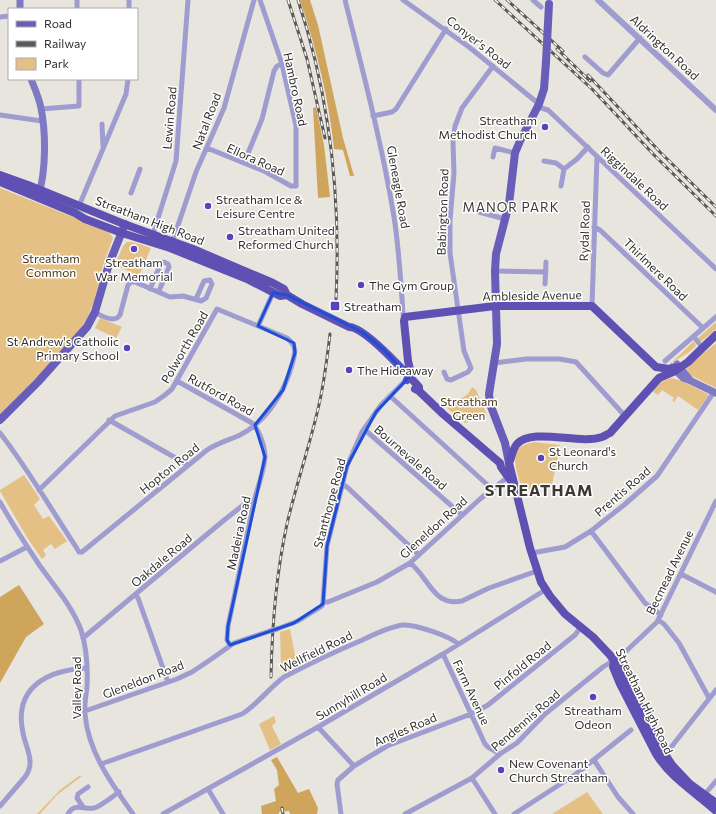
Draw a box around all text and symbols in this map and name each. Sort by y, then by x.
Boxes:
legend [8,8,138,80]
street label: Aldrington Road [628,12,702,82]
street label: Conyer's Road [444,13,514,71]
text: Road [44,16,72,30]
text: Railway [44,36,86,50]
street label: Hambro Road [281,51,311,127]
text: Park [44,56,70,70]
street label: Lewin Road [159,86,179,150]
street label: Natal Road [189,90,223,151]
place label: Streatham Methodist Church [438,113,537,141]
marker: Streatham Methodist Church [540,122,550,132]
street label: Ellora Road [225,140,287,178]
street label: Riggindale Road [598,143,672,213]
street label: Gleneagle Road [385,144,413,230]
street label: Babington Road [433,168,451,256]
place label: Streatham Ice & Leisure Centre [216,192,303,220]
street label: Streatham High Road [94,193,207,247]
district label: MANOR PARK [463,199,559,215]
street label: Rydal Road [576,200,592,262]
marker: Streatham Ice & Leisure Centre [203,201,213,211]
place label: Streatham United Reformed Church [238,223,335,251]
marker: Streatham United Reformed Church [225,232,235,242]
street label: Thirlmere Road [621,235,691,303]
marker: Streatham War Memorial [129,244,139,254]
park label: Streatham Common [22,251,80,279]
place label: Streatham War Memorial [95,255,173,283]
place label: The Gym Group [369,278,454,292]
marker: The Gym Group [356,280,366,290]
street label: Ambleside Avenue [482,287,582,303]
place label: Streatham [344,299,402,313]
marker: Streatham [329,300,341,312]
street label: Polworth Road [158,308,210,386]
place label: St Andrew's Catholic Primary School [7,334,119,362]
marker: St Andrew's Catholic Primary School [122,343,132,353]
place label: The Hideaway [357,363,434,377]
marker: The Hideaway [344,365,354,375]
street label: Rutford Road [186,370,256,418]
park label: Streatham Green [440,394,498,422]
street label: Bournevale Road [372,422,450,492]
street label: Hopton Road [136,440,202,496]
place label: St Leonard's Church [549,444,616,472]
marker: St Leonard's Church [536,453,546,463]
street label: Stanthorpe Road [310,456,348,549]
street label: Prentis Road [591,463,653,519]
district label: STREATHAM [485,480,593,499]
street label: Gleneldon Road [396,493,470,561]
street label: Madeira Road [223,495,253,571]
street label: Becmead Avenue [642,527,696,617]
street label: Oakdale Road [128,530,194,590]
street label: Wellfield Road [278,628,354,674]
street label: Pinfold Road [491,638,553,692]
street label: Streatham High Road [613,646,677,756]
street label: Valley Road [69,657,83,719]
street label: Gleneldon Road [100,657,186,701]
street label: Farm Avenue [451,657,493,727]
street label: Sunnyhill Road [313,669,389,723]
street label: Pendennis Road [488,686,562,754]
marker: Streatham Odeon [588,692,598,702]
place label: Streatham Odeon [564,703,622,731]
street label: Angles Road [372,709,439,748]
place label: New Covenant Church Streatham [509,756,608,784]
marker: New Covenant Church Streatham [496,765,506,775]

